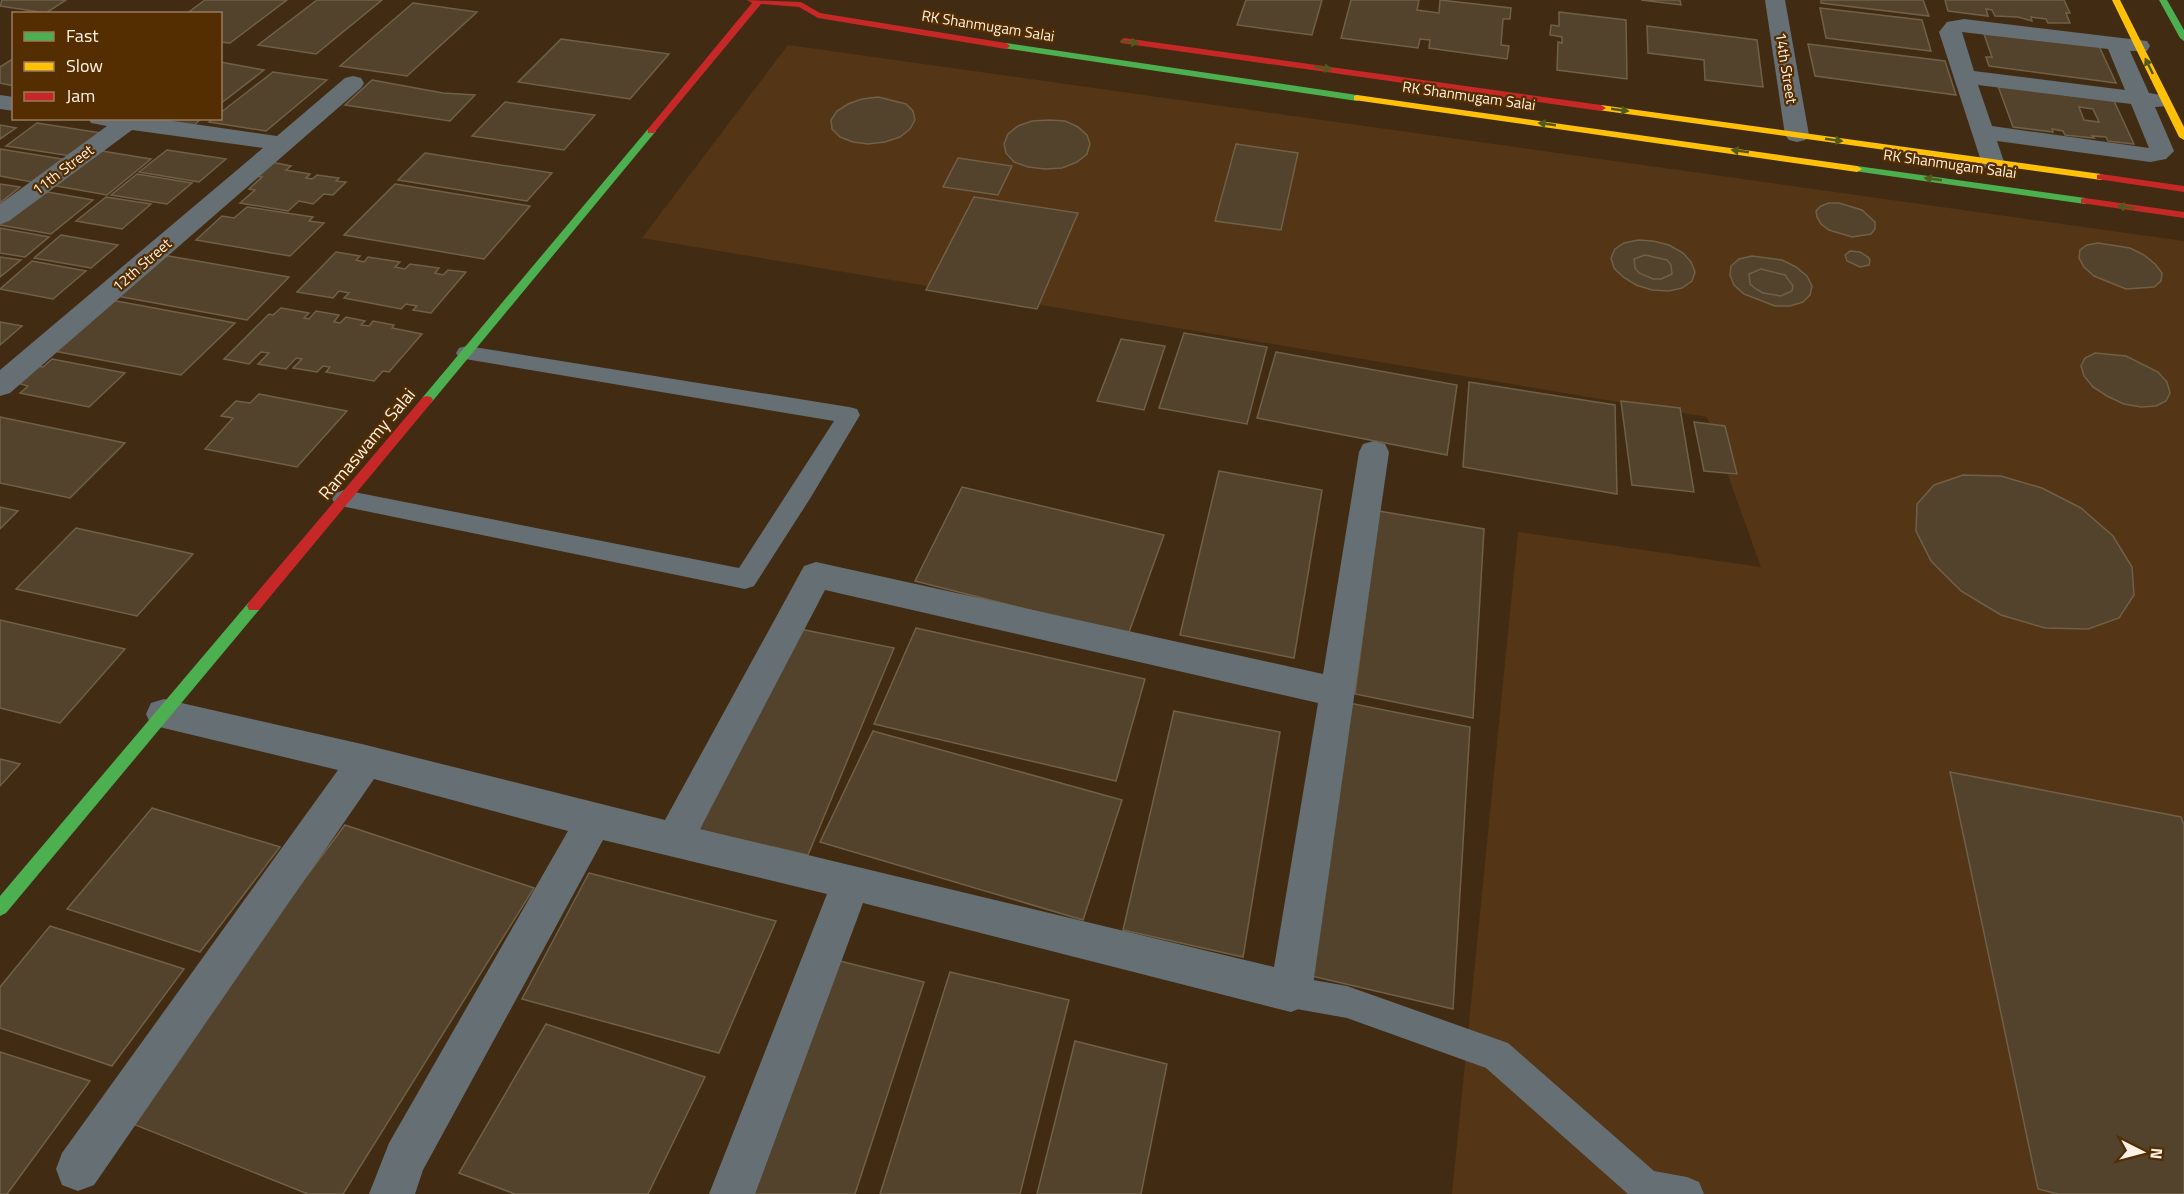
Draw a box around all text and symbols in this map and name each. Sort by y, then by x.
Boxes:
street label: RK Shanmugam Salai [920,4,1056,47]
legend [12,12,222,120]
text: Fast [66,22,99,49]
street label: 14th Street [1769,31,1804,106]
one-way arrow [1120,37,1139,47]
text: Slow [66,52,103,79]
one-way arrow [2144,57,2153,74]
one-way arrow [1314,63,1333,72]
street label: RK Shanmugam Salai [1401,75,1537,116]
text: Jam [66,82,95,109]
one-way arrow [1611,106,1630,115]
one-way arrow [1537,119,1556,128]
one-way arrow [1825,136,1844,145]
street label: 11th Street [27,138,99,200]
street label: RK Shanmugam Salai [1882,143,2018,184]
one-way arrow [1731,146,1750,155]
one-way arrow [1924,174,1943,183]
one-way arrow [2116,202,2135,211]
street label: 12th Street [107,232,177,297]
street label: Ramaswamy Salai [312,382,422,505]
north arrow [2112,1122,2172,1182]
text: N [2144,1147,2169,1160]

